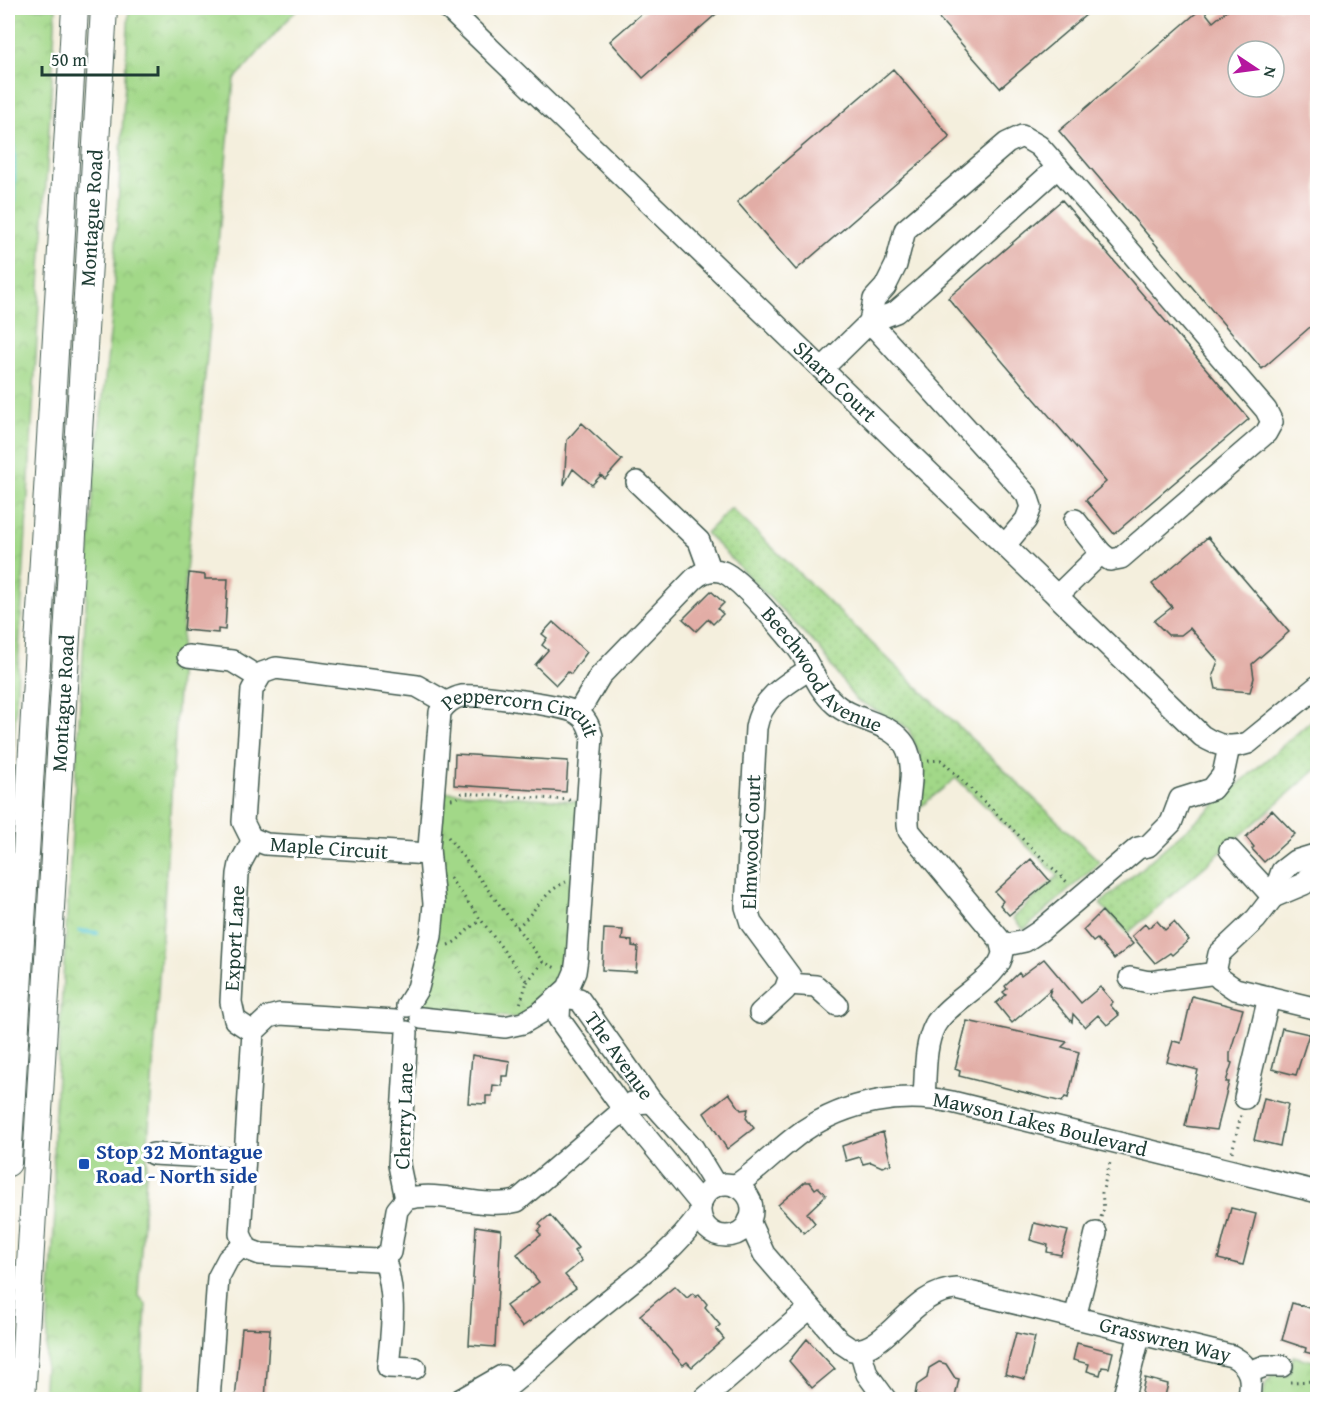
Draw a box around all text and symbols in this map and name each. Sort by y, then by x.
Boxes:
scale bar [42,39,158,77]
north arrow [1226,39,1286,99]
text: 50 m [51,46,87,73]
text: N [1258,64,1284,81]
street label: Montague Road [72,148,111,287]
street label: Sharp Court [786,333,885,430]
street label: Beechwood Avenue [754,599,887,740]
street label: Montague Road [43,633,82,773]
street label: Peppercorn Circuit [434,680,608,742]
street label: Elmwood Court [733,773,768,910]
street label: Maple Circuit [269,828,390,867]
street label: Export Lane [216,884,252,992]
street label: The Avenue [577,1005,662,1106]
street label: Cherry Lane [386,1062,421,1170]
street label: Mawson Lakes Boulevard [931,1083,1151,1165]
place label: Stop 32 Montague Road - North side [96,1136,263,1191]
marker: Stop 32 Montague Road - North side [77,1157,91,1171]
street label: Grasswren Way [1096,1308,1235,1370]

